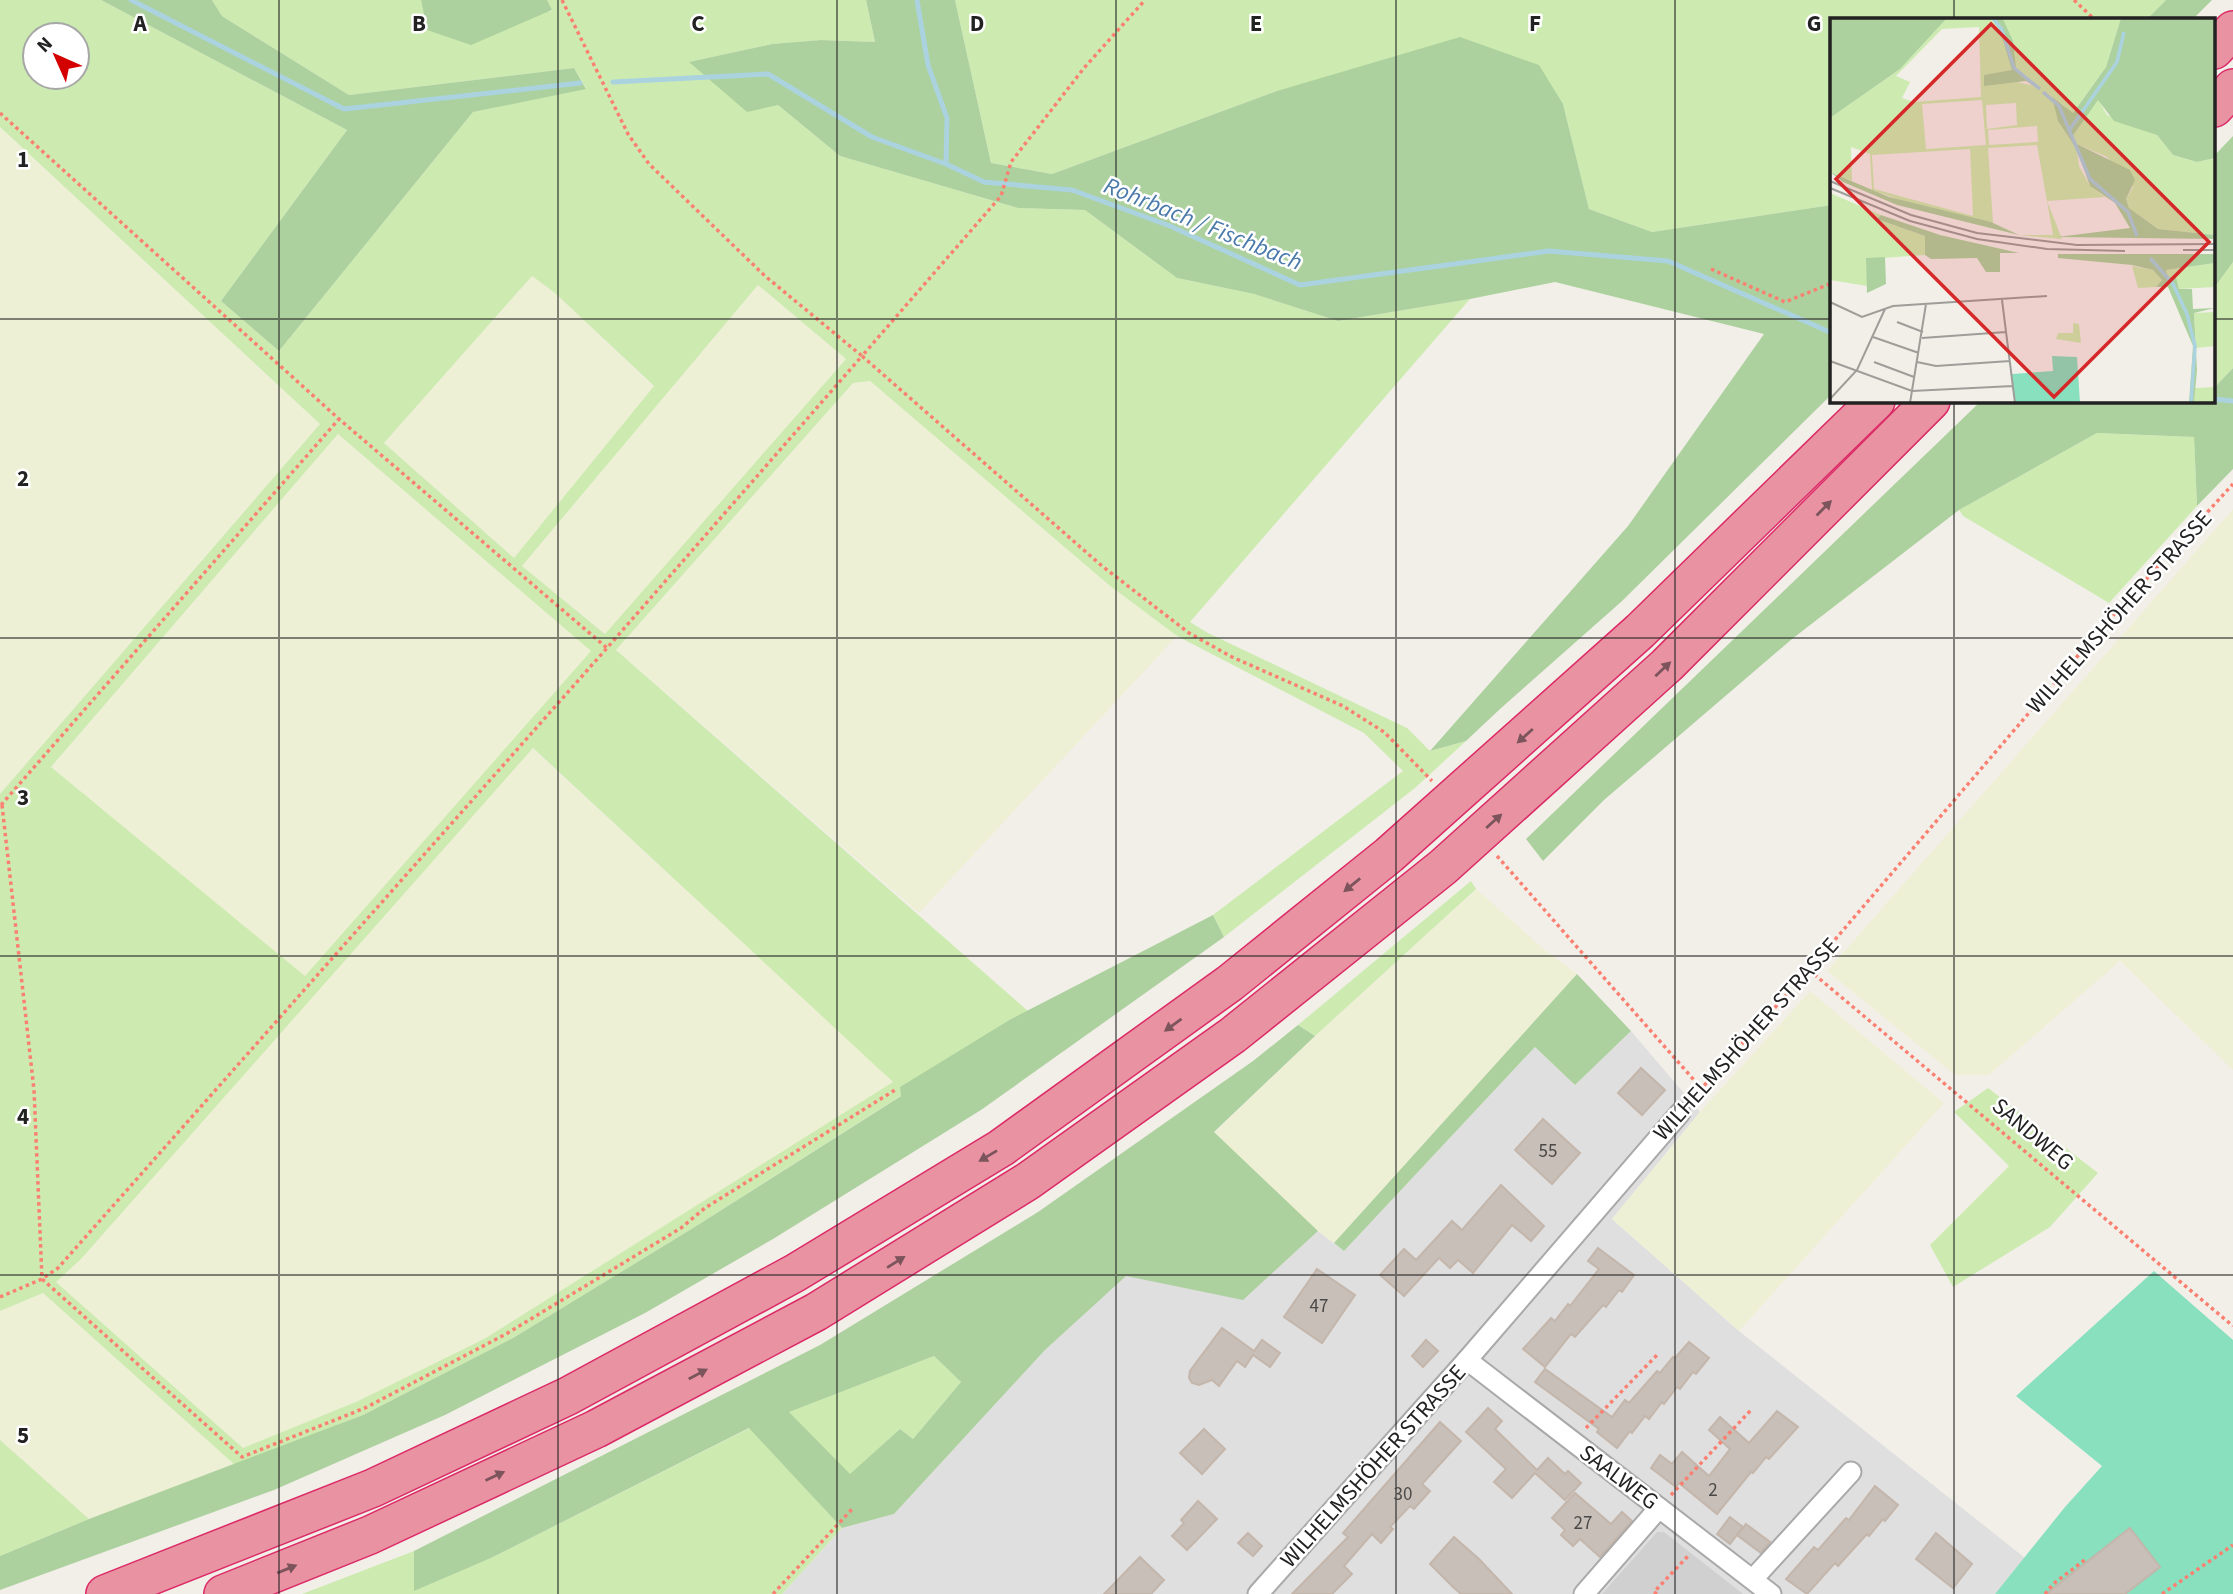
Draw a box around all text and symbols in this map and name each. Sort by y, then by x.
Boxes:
text: A [132,7,147,40]
text: B [412,7,426,40]
text: C [691,7,705,40]
text: D [970,7,984,40]
text: E [1250,7,1262,40]
text: F [1529,7,1541,40]
text: G [1807,7,1821,40]
inset map [1830,18,2216,402]
north arrow [21,21,91,91]
text: N [31,31,59,59]
text: 1 [17,143,29,176]
water label: Rohrbach / Fischbach [1099,168,1307,280]
text: 2 [17,462,29,495]
one-way arrow [1815,500,1831,517]
street label: WILHELMSHÖHER STRASSE [2019,503,2219,721]
one-way arrow [1654,661,1671,677]
one-way arrow [1516,728,1533,743]
text: 3 [17,781,29,814]
one-way arrow [1485,813,1503,829]
one-way arrow [1344,877,1362,892]
street label: WILHELMSHÖHER STRASSE [1646,930,1846,1148]
one-way arrow [1164,1017,1182,1031]
street label: SANDWEG [1985,1090,2081,1178]
text: 4 [17,1100,29,1133]
house number: 55 [1539,1138,1557,1165]
one-way arrow [978,1150,997,1163]
one-way arrow [886,1256,905,1269]
house number: 47 [1310,1293,1328,1320]
street label: WILHELMSHÖHER STRASSE [1273,1357,1473,1575]
one-way arrow [688,1369,708,1380]
text: 5 [17,1419,29,1452]
street label: SAALWEG [1573,1436,1665,1518]
one-way arrow [485,1471,505,1482]
house number: 2 [1708,1477,1718,1504]
house number: 30 [1394,1481,1412,1508]
house number: 27 [1574,1510,1592,1537]
one-way arrow [276,1563,297,1574]

